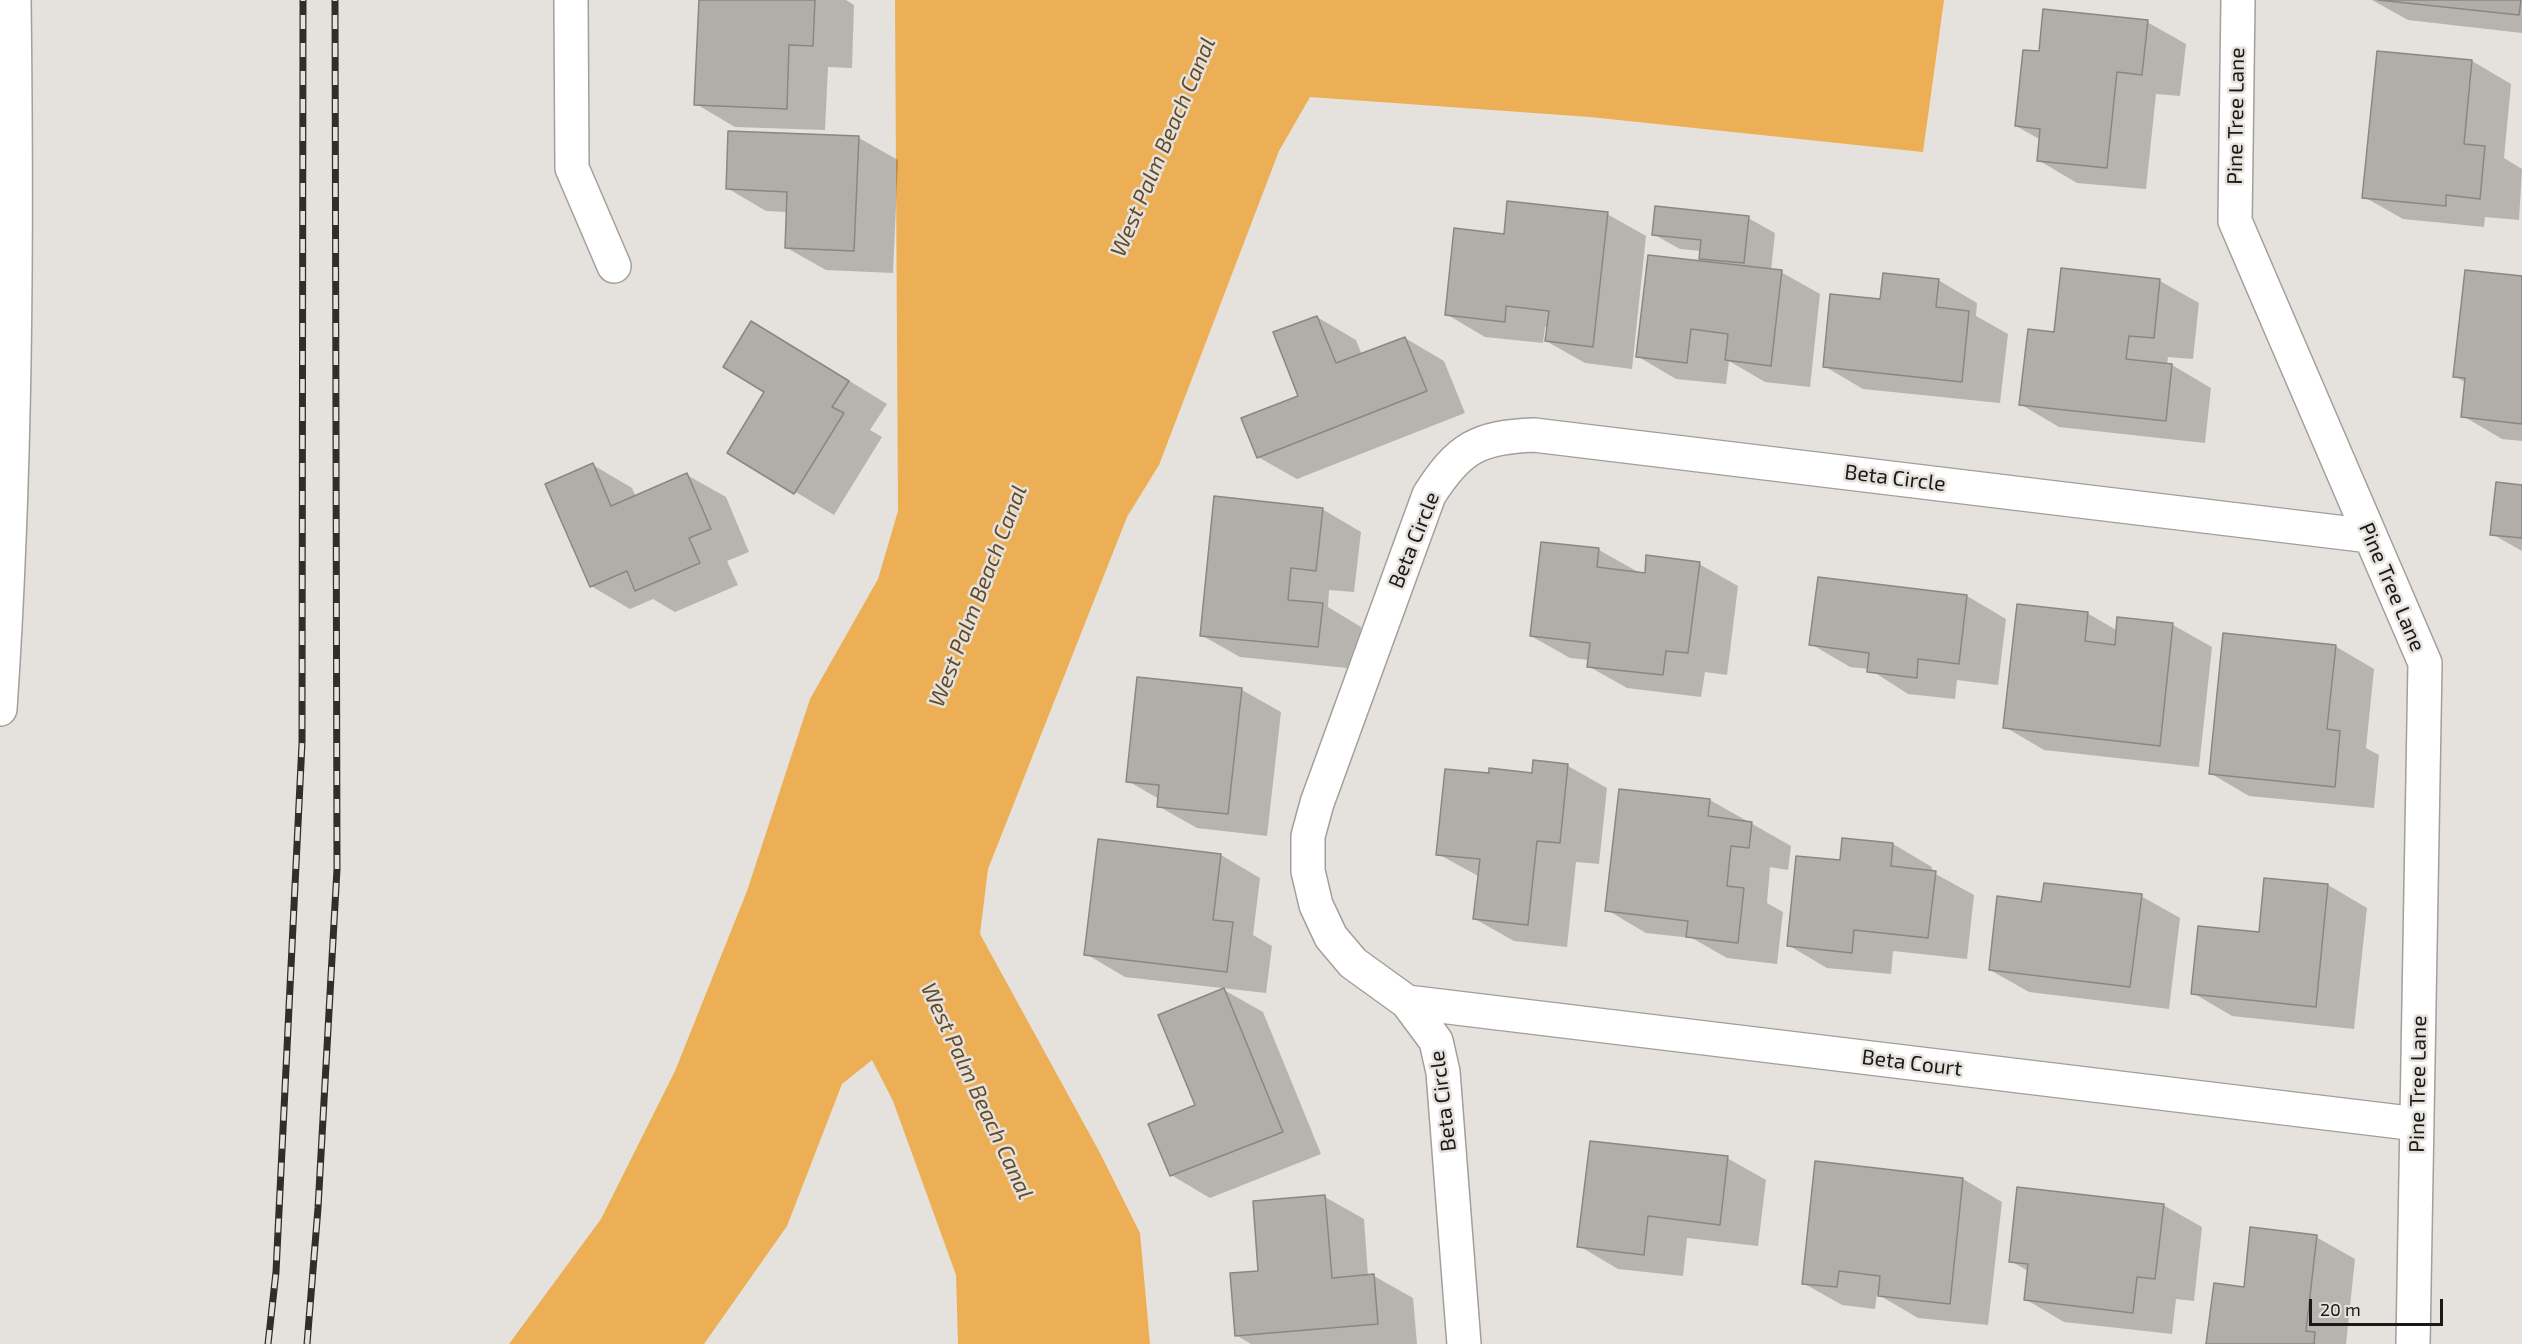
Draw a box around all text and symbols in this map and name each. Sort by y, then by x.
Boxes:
water label: West Palm Beach Canal [1105,33,1221,261]
street label: Pine Tree Lane [2222,47,2250,185]
street label: Beta Circle [1843,459,1947,497]
water label: West Palm Beach Canal [923,481,1033,711]
street label: Beta Circle [1383,488,1445,592]
street label: Pine Tree Lane [2354,519,2430,655]
water label: West Palm Beach Canal [915,979,1039,1203]
street label: Pine Tree Lane [2404,1015,2432,1153]
street label: Beta Court [1860,1044,1964,1082]
street label: Beta Circle [1424,1049,1462,1153]
scale bar [2312,1287,2446,1325]
text: 20 m [2320,1298,2361,1320]

